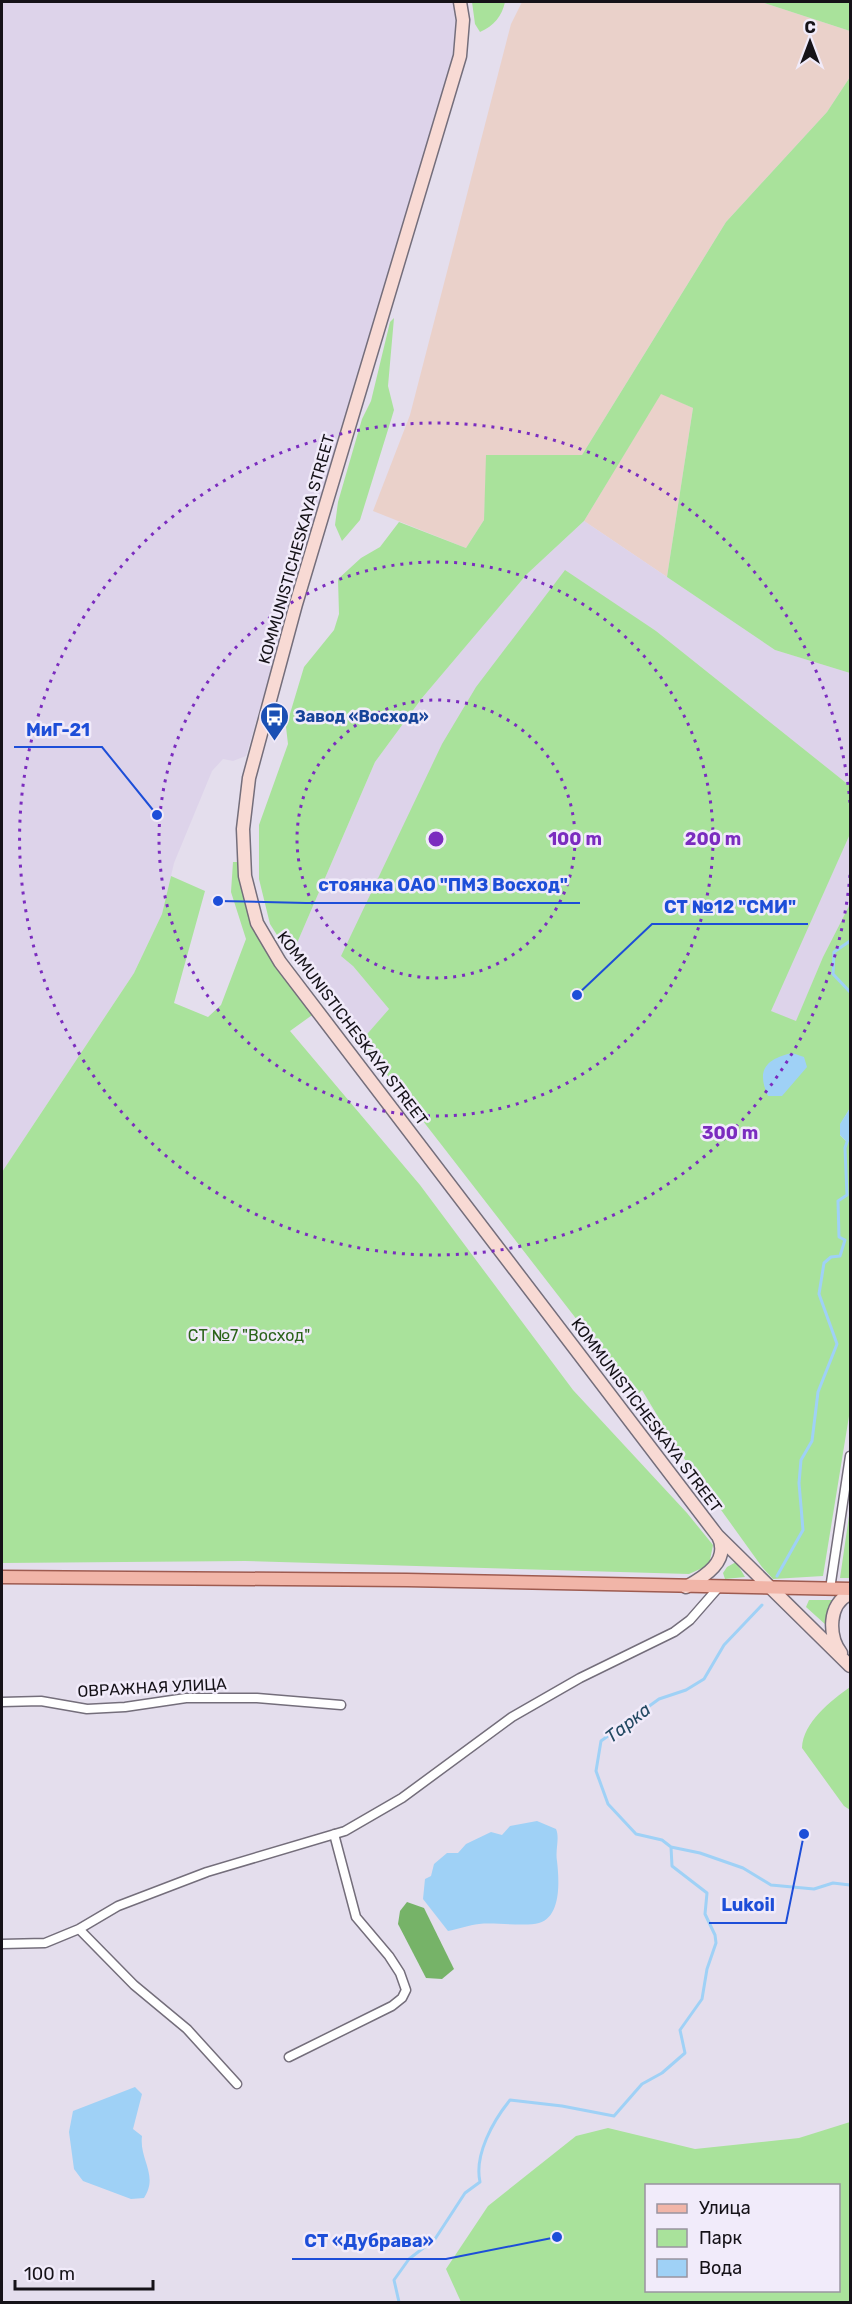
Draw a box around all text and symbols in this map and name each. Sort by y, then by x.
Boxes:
north arrow [780,12,840,72]
text: С [804,18,816,37]
street label: KOMMUNISTICHESKAYA STREET [255,432,338,666]
bus stop icon: Завод «Восход» [258,700,290,742]
place label: Завод «Восход» [295,707,429,726]
callout: МиГ-21 [14,711,102,747]
text: МиГ-21 [26,719,90,741]
text: 100 m [548,828,602,850]
text: 200 m [685,828,741,850]
centre of rings [426,829,446,849]
callout: стоянка ОАО "ПМЗ Восход" [306,867,580,903]
text: стоянка ОАО "ПМЗ Восход" [318,874,568,896]
callout: СТ №12 "СМИ" [652,888,808,924]
text: СТ №12 "СМИ" [664,896,796,918]
street label: KOMMUNISTICHESKAYA STREET [273,928,432,1129]
text: 300 m [702,1122,758,1144]
street label: KOMMUNISTICHESKAYA STREET [567,1315,726,1516]
park label: СТ №7 "Восход" [188,1326,310,1345]
street label: ОВРАЖНАЯ УЛИЦА [77,1674,227,1701]
water label: Тарка [601,1698,655,1748]
callout: Lukoil [709,1887,786,1923]
text: Lukoil [721,1894,775,1916]
legend [645,2184,840,2292]
text: Улица [699,2197,751,2219]
callout: СТ «Дубрава» [292,2223,446,2259]
text: Парк [699,2227,743,2249]
text: СТ «Дубрава» [304,2230,434,2252]
scale bar [15,2253,153,2291]
text: Вода [699,2257,742,2279]
text: 100 m [24,2263,75,2285]

